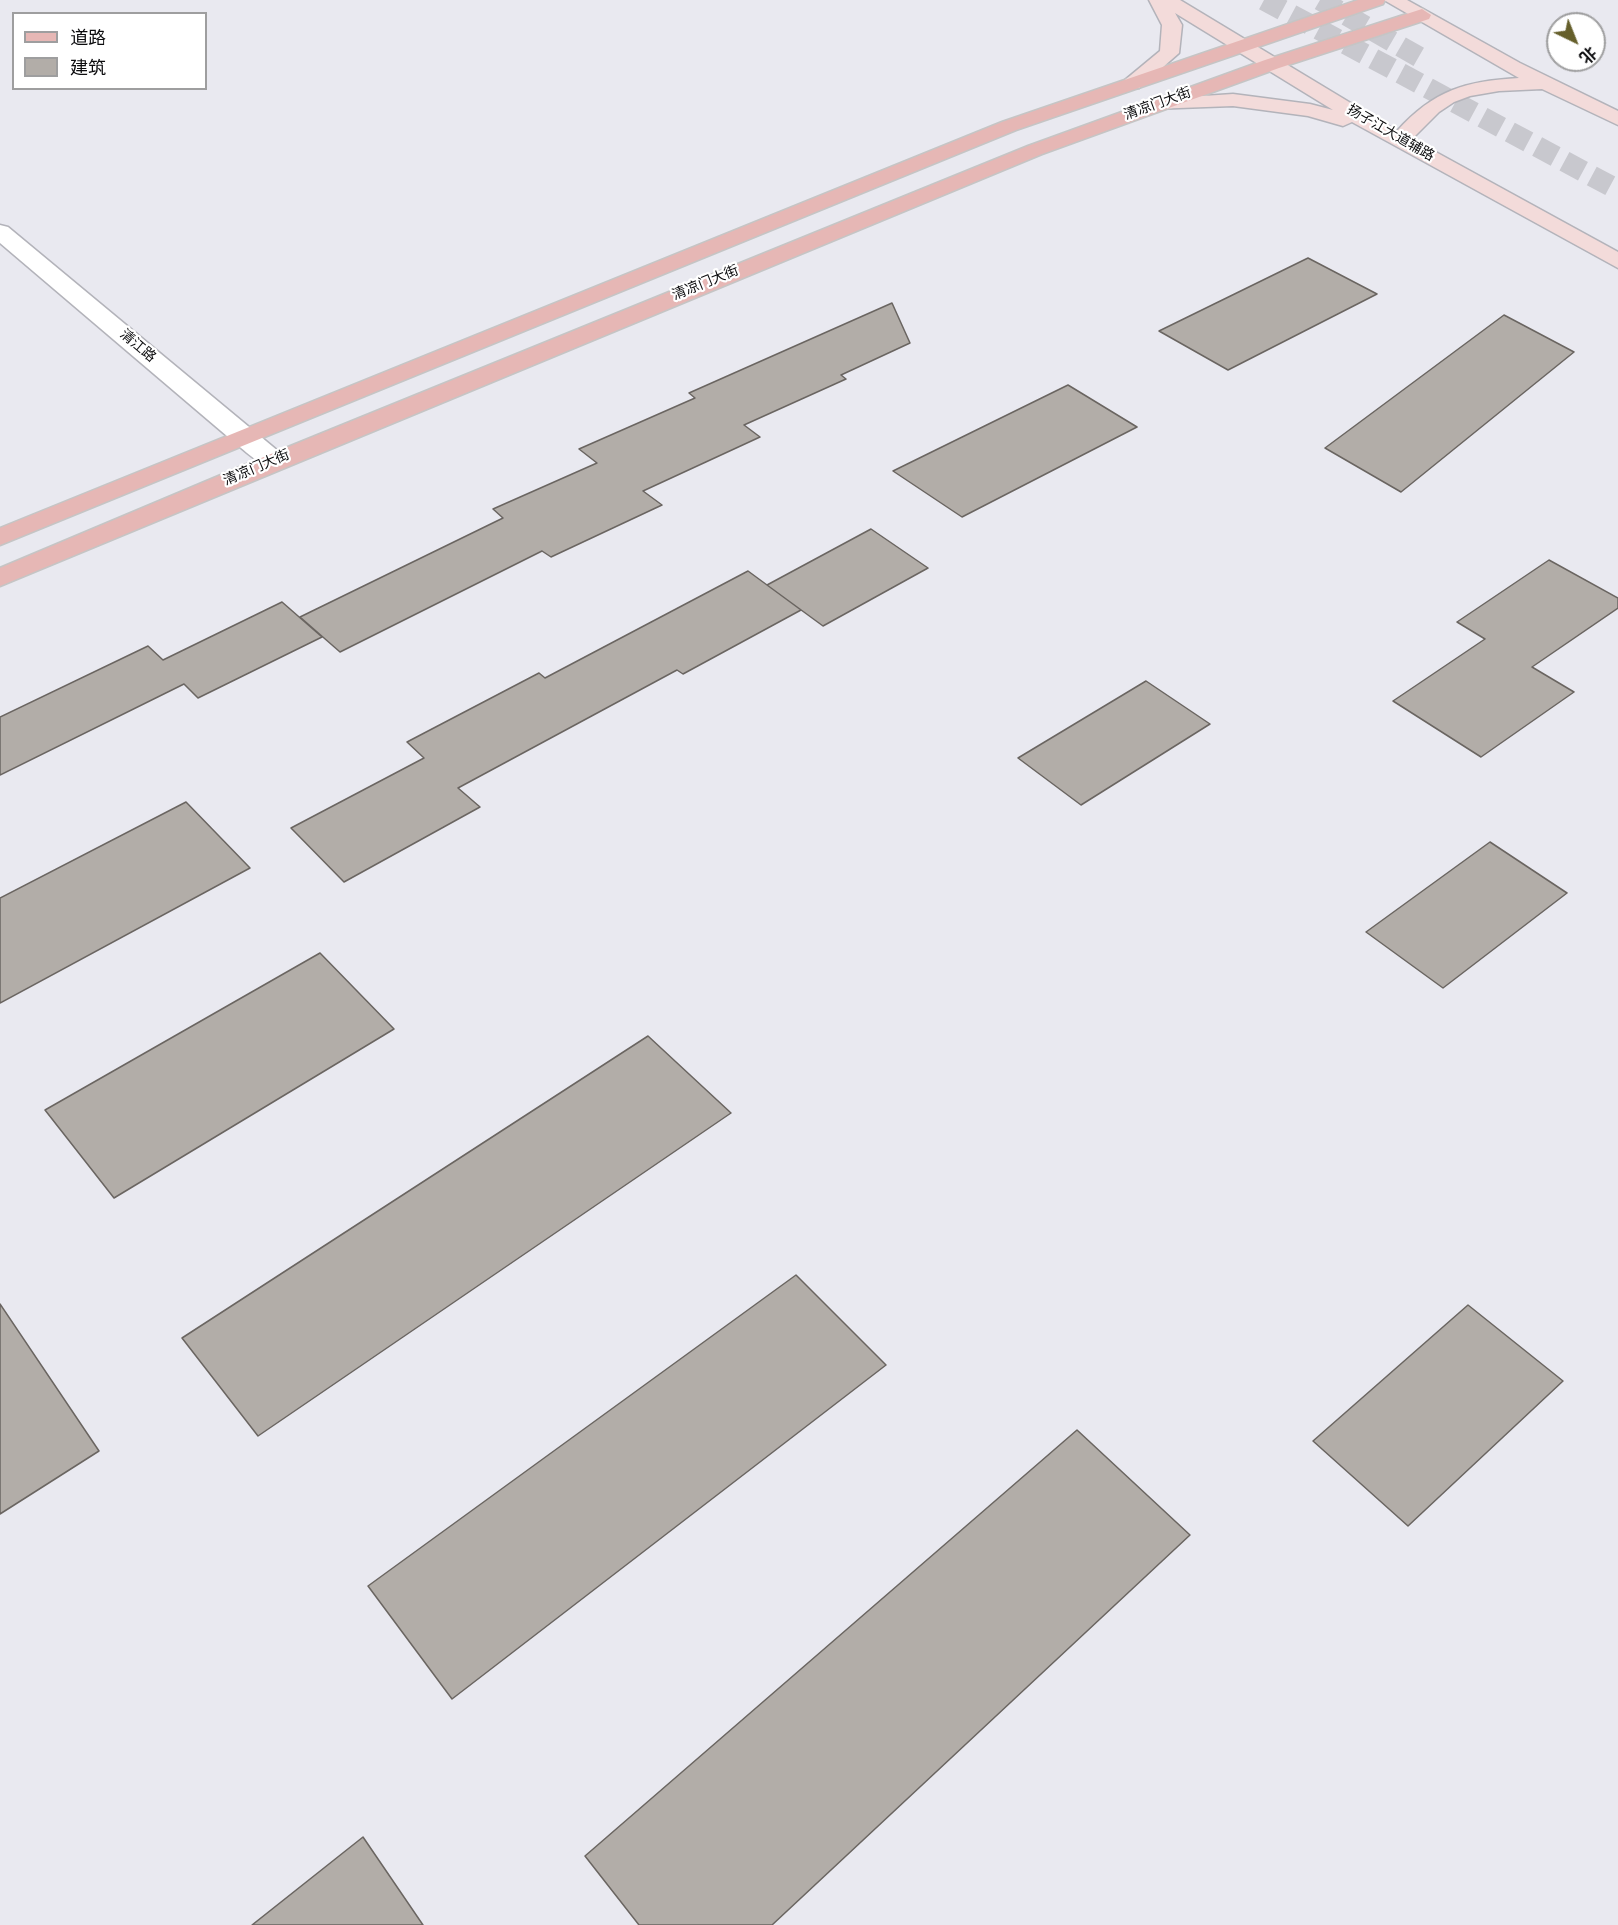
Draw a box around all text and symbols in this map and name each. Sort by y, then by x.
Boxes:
legend [12,12,207,90]
north arrow [1546,12,1606,72]
text: 道路 [70,28,106,51]
text: 北 [1574,41,1600,66]
text: 建筑 [70,58,106,81]
street label: 清凉门大街 [1122,85,1194,125]
street label: 扬子江大道辅路 [1343,102,1437,166]
street label: 清凉门大街 [670,263,742,305]
street label: 清江路 [116,327,158,367]
street label: 清凉门大街 [222,448,292,490]

